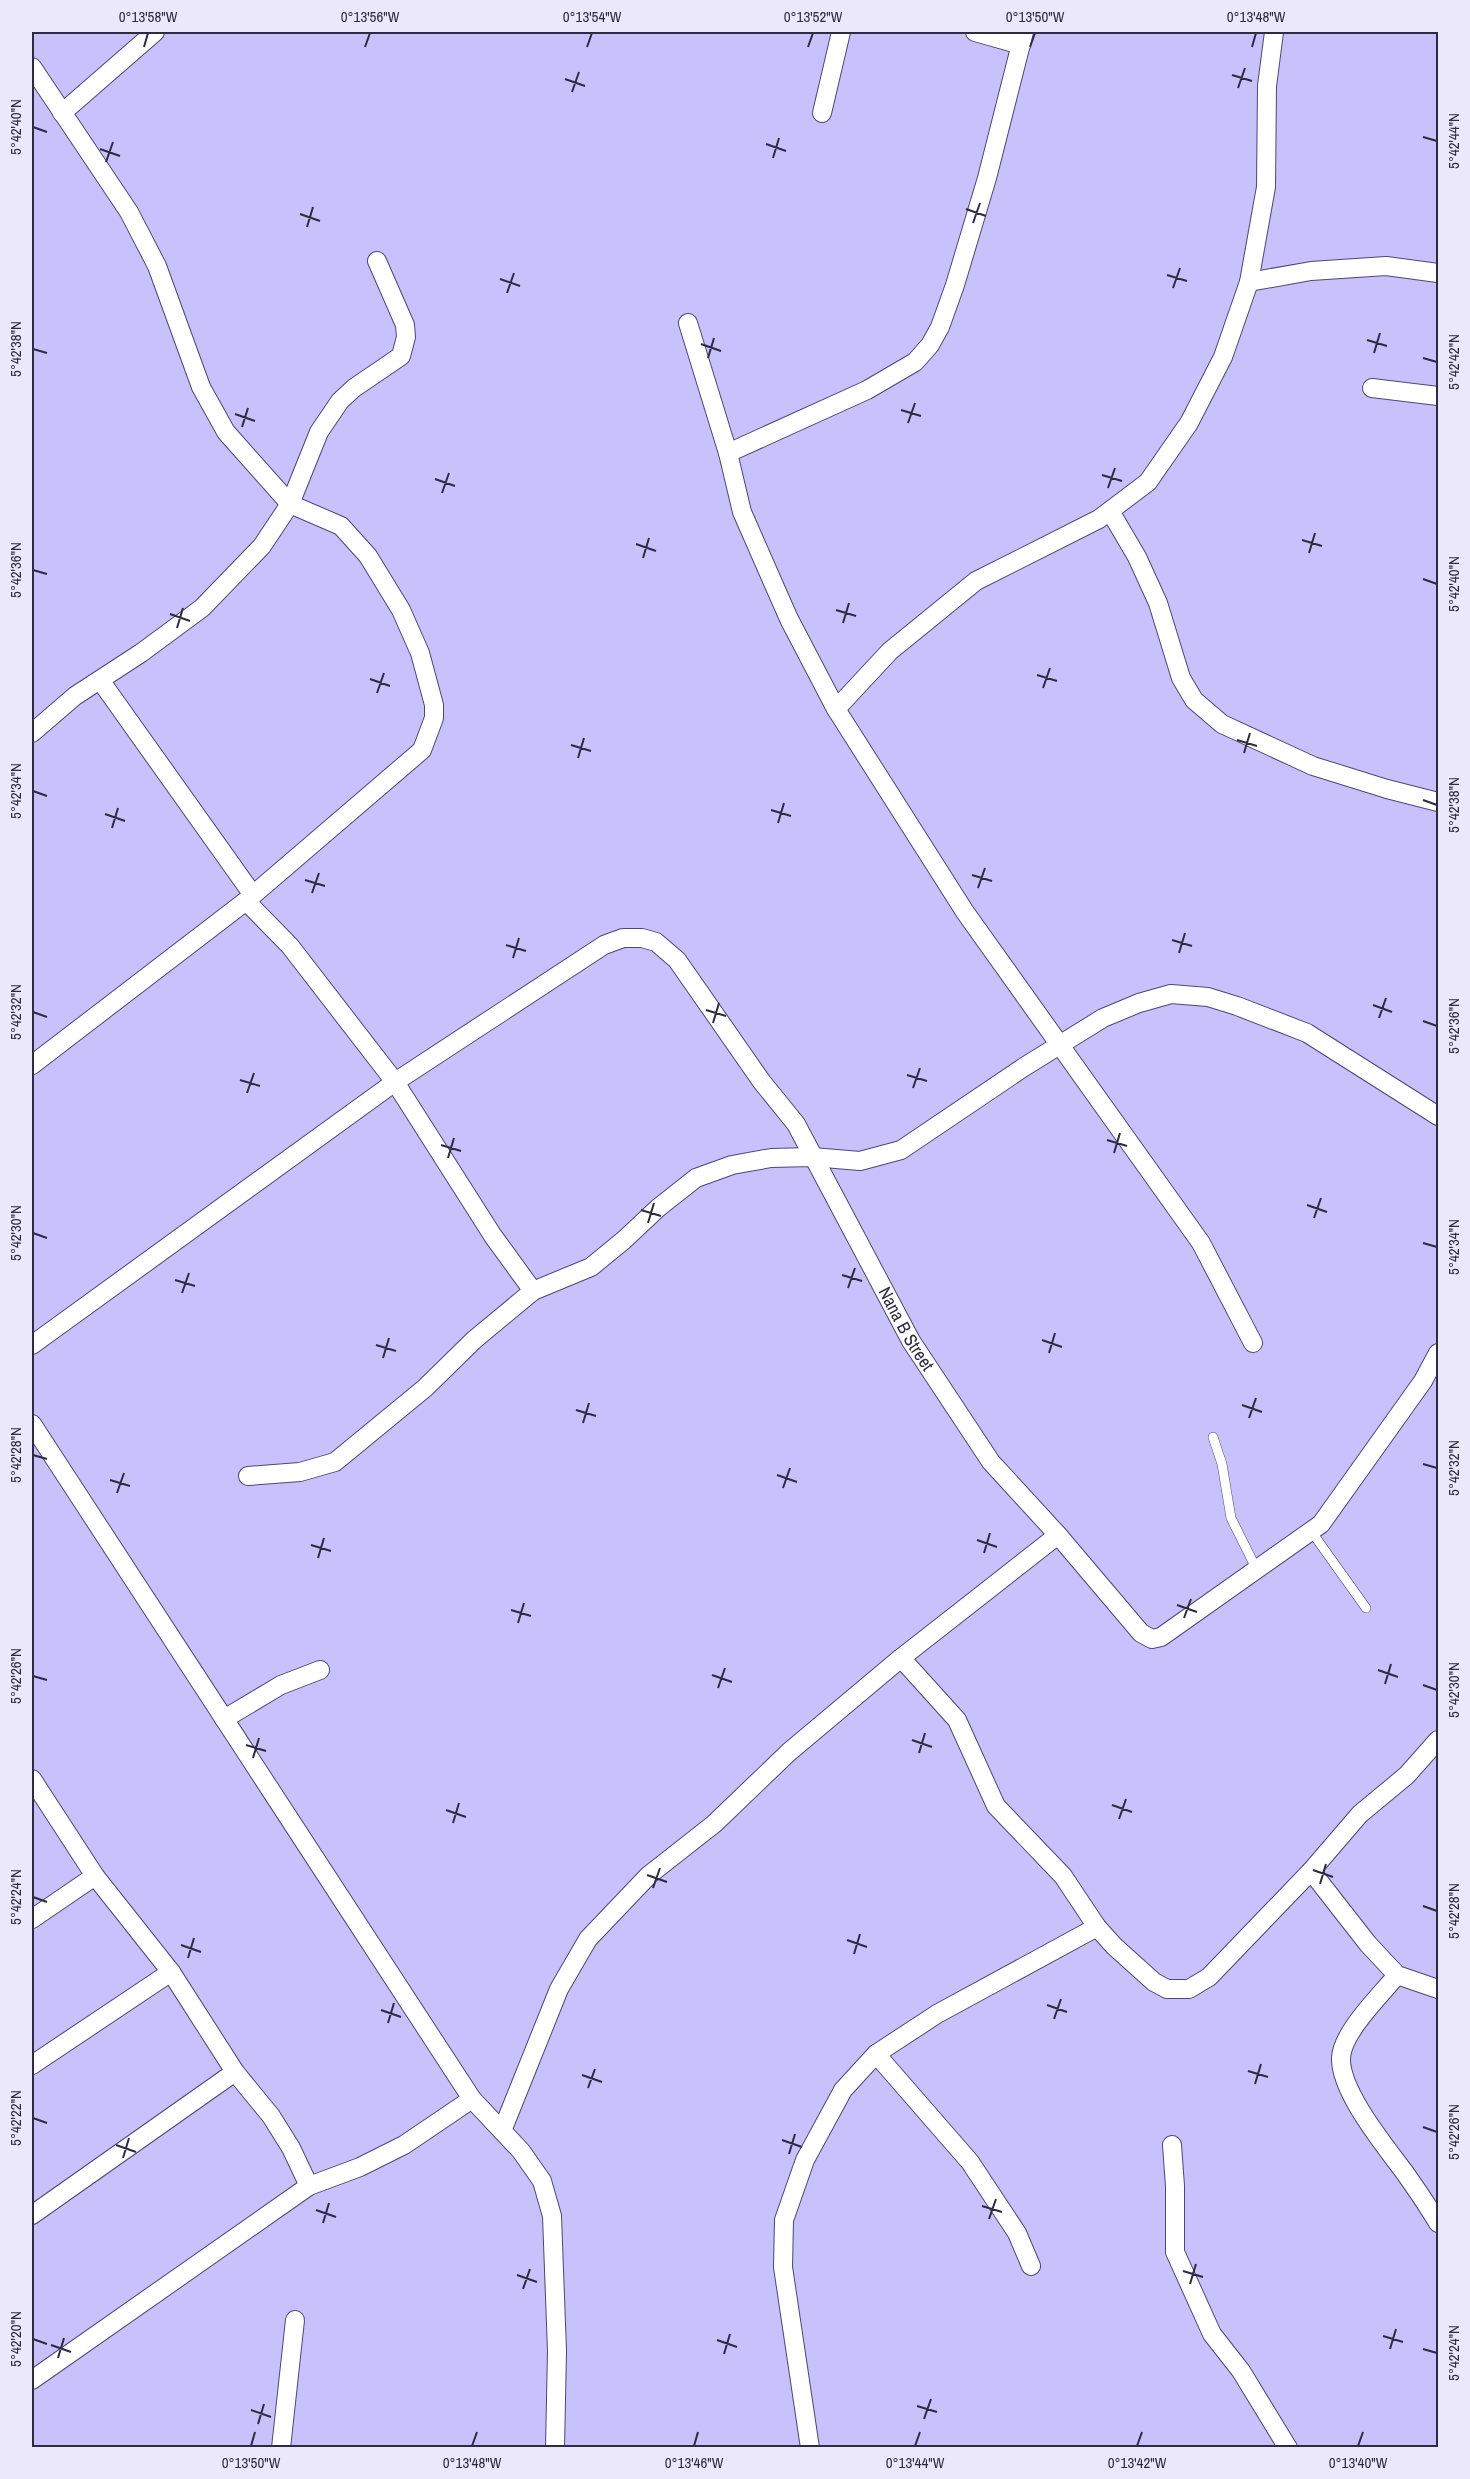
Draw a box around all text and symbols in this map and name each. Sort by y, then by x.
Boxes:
text: 0°13'58"W [119,6,178,27]
text: 0°13'56"W [341,6,400,27]
text: 0°13'54"W [563,6,622,27]
text: 0°13'52"W [784,6,843,27]
text: 0°13'50"W [1006,6,1065,27]
text: 0°13'48"W [1227,6,1286,27]
text: 5°42'40"N [5,99,26,155]
text: 5°42'44"N [1443,113,1464,169]
text: 5°42'38"N [5,321,26,377]
text: 5°42'42"N [1443,334,1464,390]
text: 5°42'36"N [5,542,26,598]
text: 5°42'40"N [1443,556,1464,612]
text: 5°42'34"N [5,763,26,819]
text: 5°42'38"N [1443,777,1464,833]
text: 5°42'32"N [5,984,26,1040]
text: 5°42'36"N [1443,998,1464,1054]
text: 5°42'30"N [5,1205,26,1261]
text: 5°42'34"N [1443,1219,1464,1275]
street label: Nana B Street [873,1282,940,1376]
text: 5°42'28"N [5,1427,26,1483]
text: 5°42'32"N [1443,1440,1464,1496]
text: 5°42'26"N [5,1648,26,1704]
text: 5°42'30"N [1443,1662,1464,1718]
text: 5°42'24"N [5,1869,26,1925]
text: 5°42'28"N [1443,1883,1464,1939]
text: 5°42'22"N [5,2090,26,2146]
text: 5°42'26"N [1443,2104,1464,2160]
text: 5°42'20"N [5,2311,26,2367]
text: 5°42'24"N [1443,2325,1464,2381]
text: 0°13'50"W [222,2452,281,2473]
text: 0°13'48"W [443,2452,502,2473]
text: 0°13'46"W [665,2452,724,2473]
text: 0°13'44"W [886,2452,945,2473]
text: 0°13'42"W [1108,2452,1167,2473]
text: 0°13'40"W [1329,2452,1388,2473]

